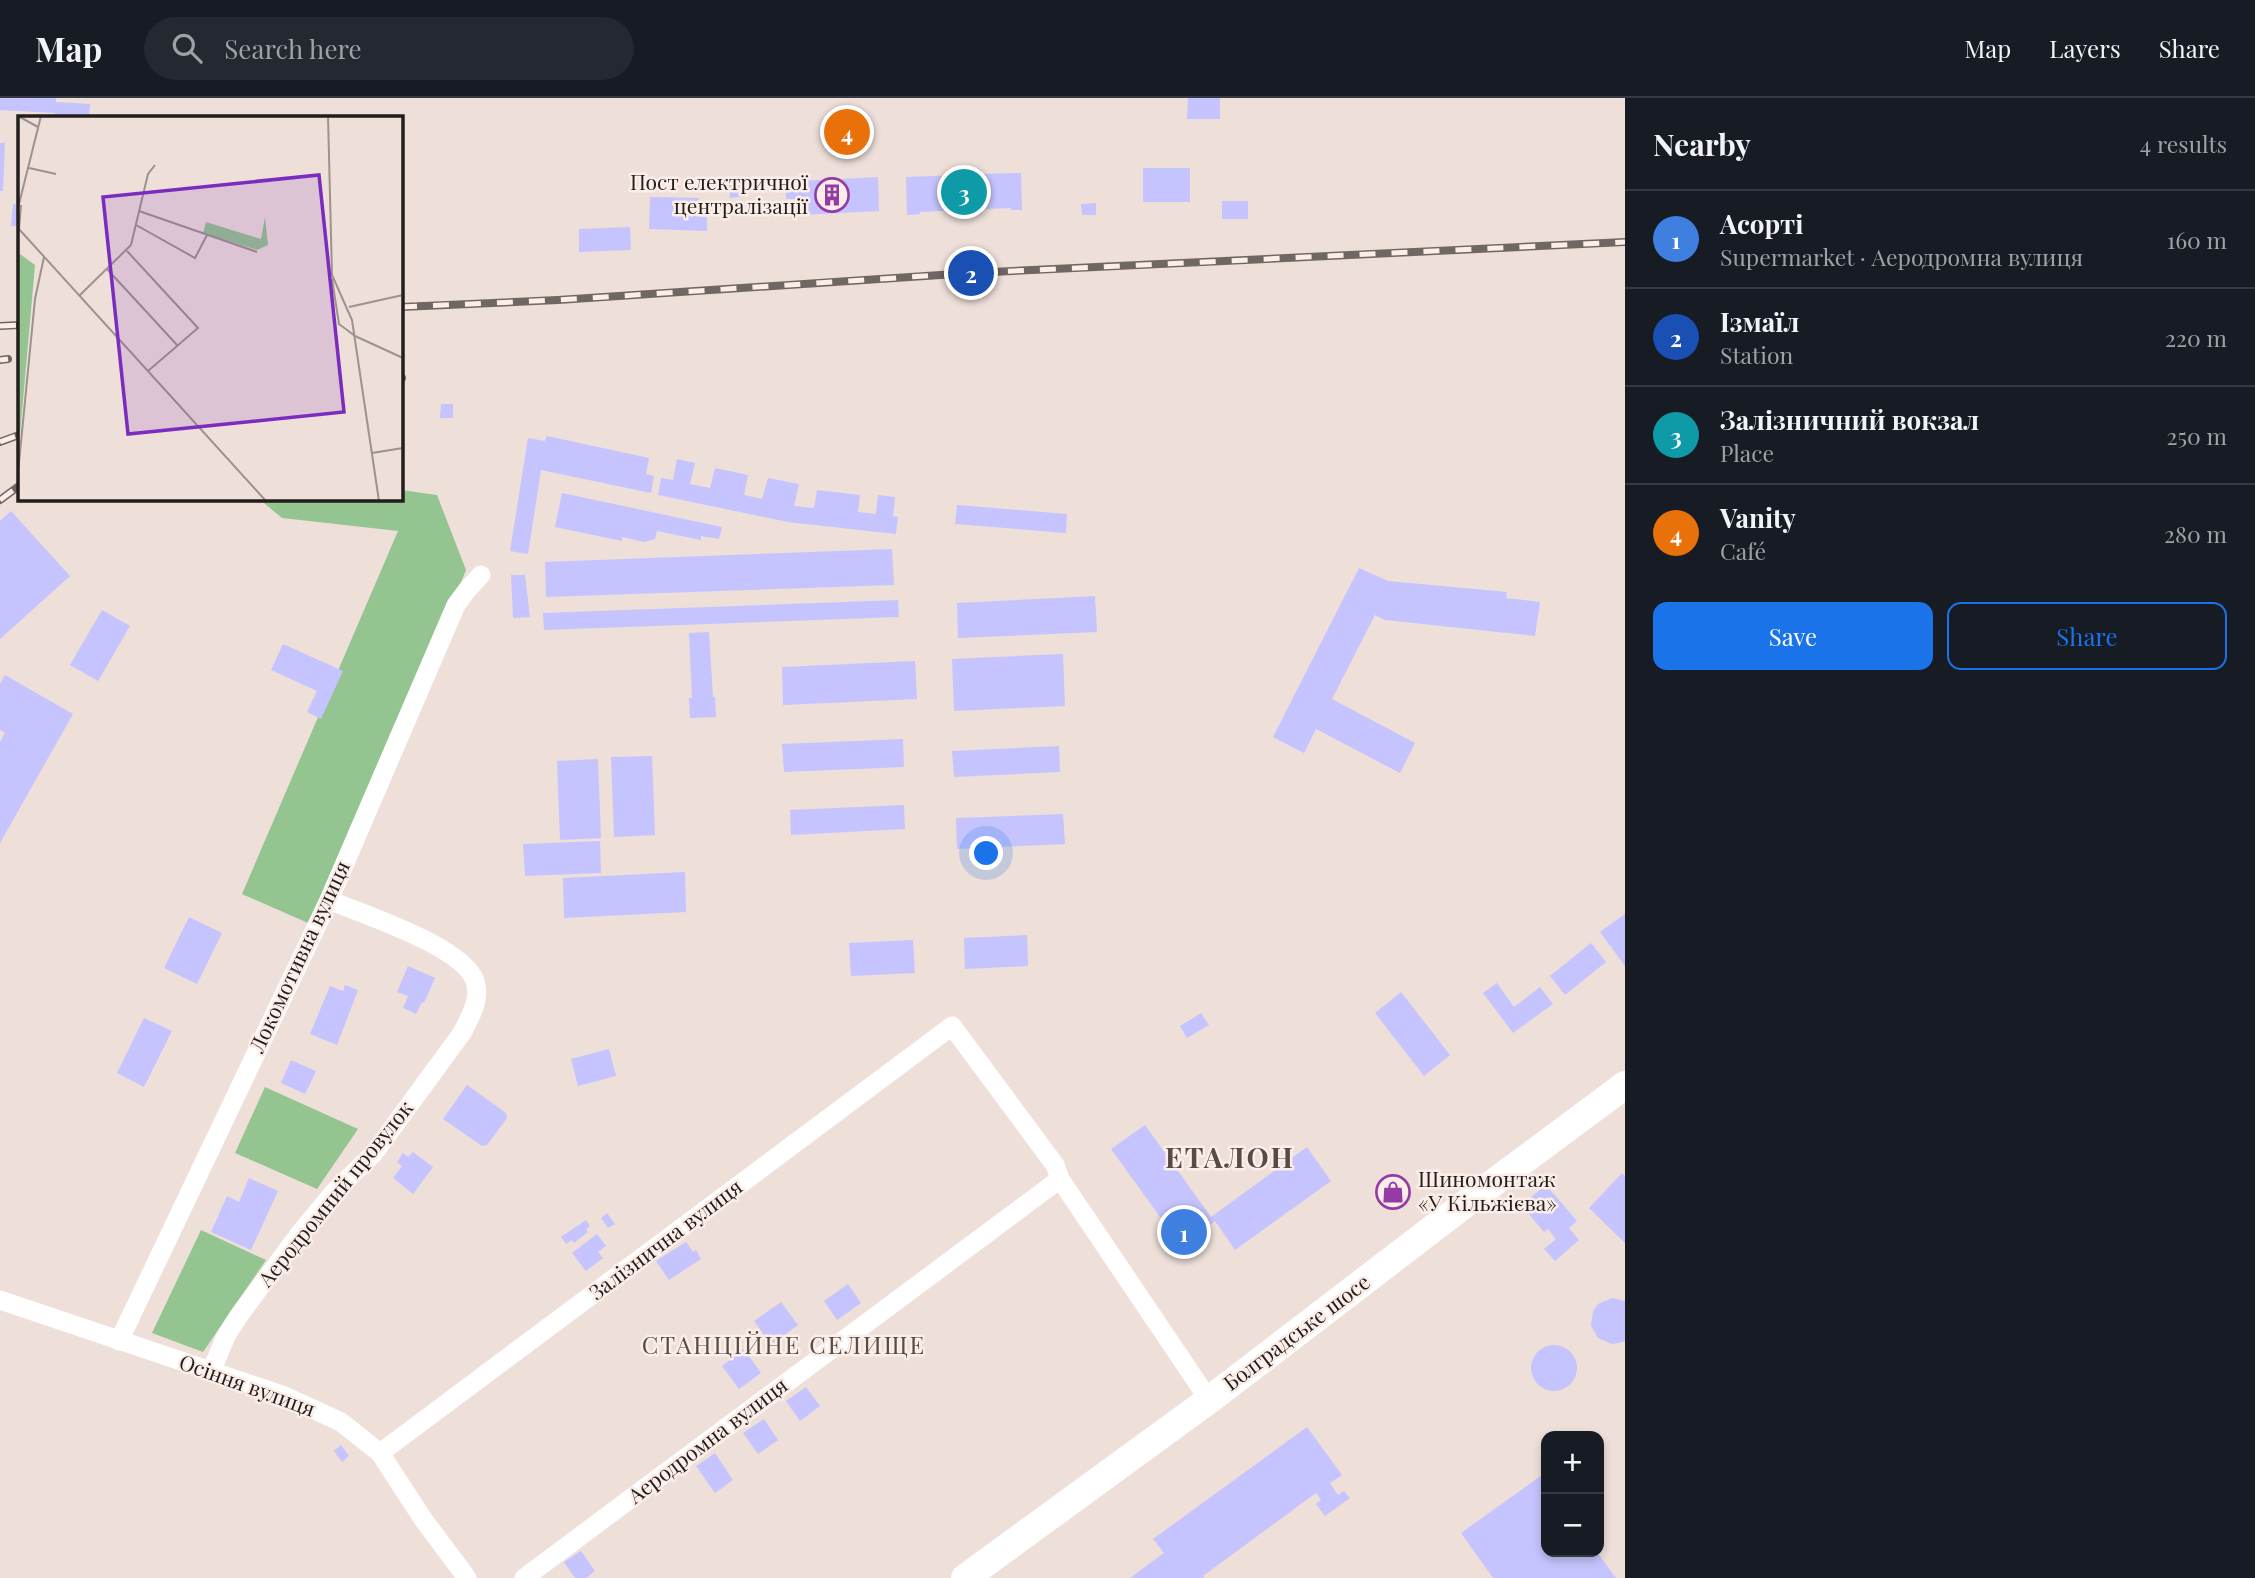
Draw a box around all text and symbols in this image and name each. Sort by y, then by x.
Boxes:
search box [144,17,634,80]
text: Map [35,26,102,70]
icon: search [168,29,206,67]
text: Search here [224,31,362,66]
text: Map [1965,32,2011,64]
text: Layers [2049,32,2121,64]
text: Share [2159,32,2220,64]
pin: 4 [824,106,870,158]
inset map [18,116,402,500]
text: Nearby [1653,124,1751,164]
text: 4 results [2140,128,2227,159]
pin: 3 [941,166,987,218]
place label: Пост електричної централізації [630,167,809,219]
building icon: Пост електричної централізації [813,176,851,214]
text: Асорті [1720,206,1803,241]
text: 1 [1672,224,1680,255]
text: 160 m [2167,224,2227,255]
text: Supermarket · Аеродромна вулиця [1720,241,2083,272]
pin: 2 [948,247,994,299]
text: Ізмаїл [1720,304,1799,339]
text: 2 [1670,322,1682,353]
text: 220 m [2165,322,2227,353]
text: Station [1720,339,1793,370]
text: Залізничний вокзал [1720,402,1979,437]
text: 3 [1670,420,1682,451]
text: 250 m [2166,420,2227,451]
text: Place [1720,437,1774,468]
text: Vanity [1720,500,1796,535]
text: 4 [1670,518,1682,549]
text: 280 m [2164,518,2227,549]
text: Café [1720,535,1766,566]
button: Save [1653,602,1933,670]
button: Share [1947,602,2227,670]
your location [969,836,1003,870]
street label: Локомотивна вулиця [241,856,355,1058]
street label: Аеродромний провулок [250,1094,418,1292]
district label: ЕТАЛОН [1165,1138,1295,1175]
place label: Шиномонтаж «У Кільжієва» [1418,1164,1557,1216]
street label: Залізнична вулиця [583,1172,747,1305]
shop icon: Шиномонтаж «У Кільжієва» [1374,1173,1412,1211]
pin: 1 [1161,1206,1207,1258]
street label: Болградське шосе [1217,1267,1375,1396]
district label: СТАНЦІЙНЕ СЕЛИЩЕ [642,1328,926,1360]
street label: Осіння вулиця [176,1347,320,1422]
street label: Аеродромна вулиця [620,1370,792,1509]
map controls [1541,1431,1604,1557]
button: + [1541,1431,1604,1494]
button: − [1541,1494,1604,1557]

